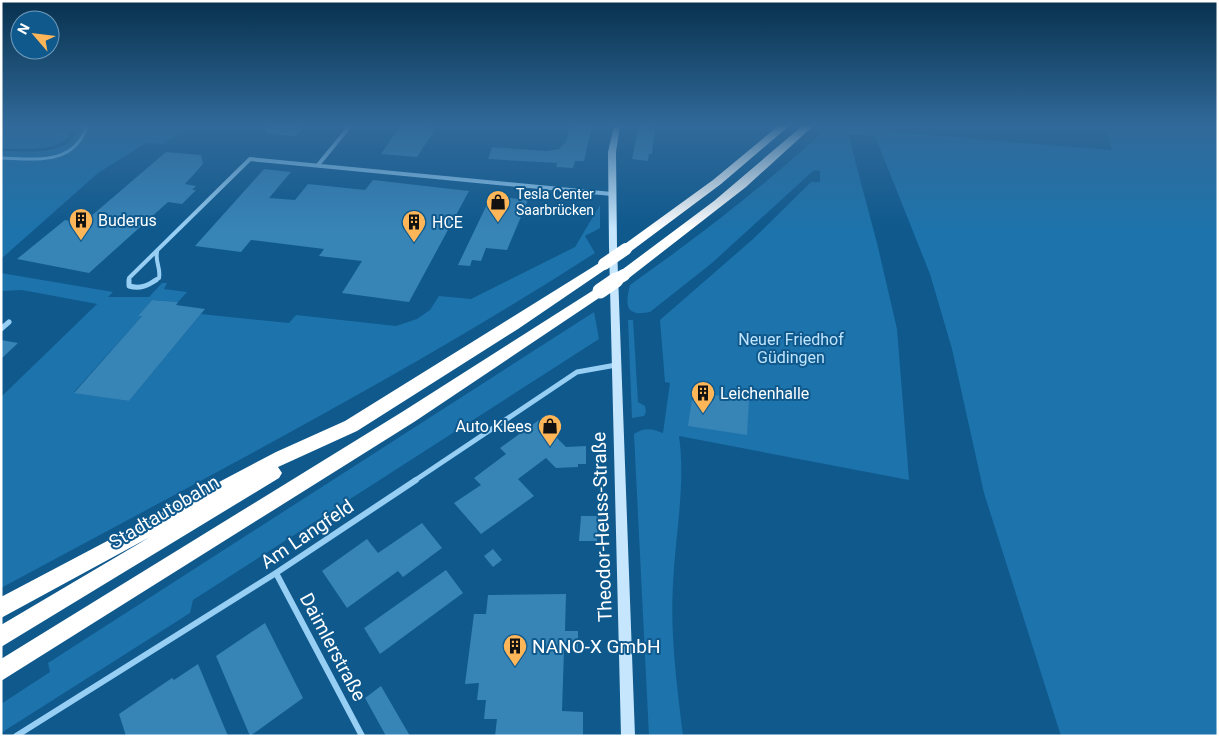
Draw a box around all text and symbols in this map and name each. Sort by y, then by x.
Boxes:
north arrow [10,10,60,60]
text: N [14,21,33,37]
place label: Tesla Center Saarbrücken [516,186,594,218]
shop icon: Tesla Center Saarbrücken [485,189,511,223]
building icon: Buderus [68,207,94,241]
building icon: HCE [401,209,427,243]
place label: Buderus [98,211,157,230]
place label: HCE [432,213,463,232]
park label: Neuer Friedhof Güdingen [738,330,844,367]
building icon: Leichenhalle [690,380,716,414]
place label: Leichenhalle [720,384,809,403]
shop icon: Auto Klees [537,413,563,447]
place label: Auto Klees [456,417,532,436]
street label: Theodor-Heuss-Straße [587,432,617,622]
street label: Stadtautobahn [105,470,223,554]
street label: Am Langfeld [256,494,358,574]
street label: Daimlerstraße [295,589,371,705]
building icon: NANO-X GmbH [502,633,528,667]
place label: NANO-X GmbH [532,635,660,658]

